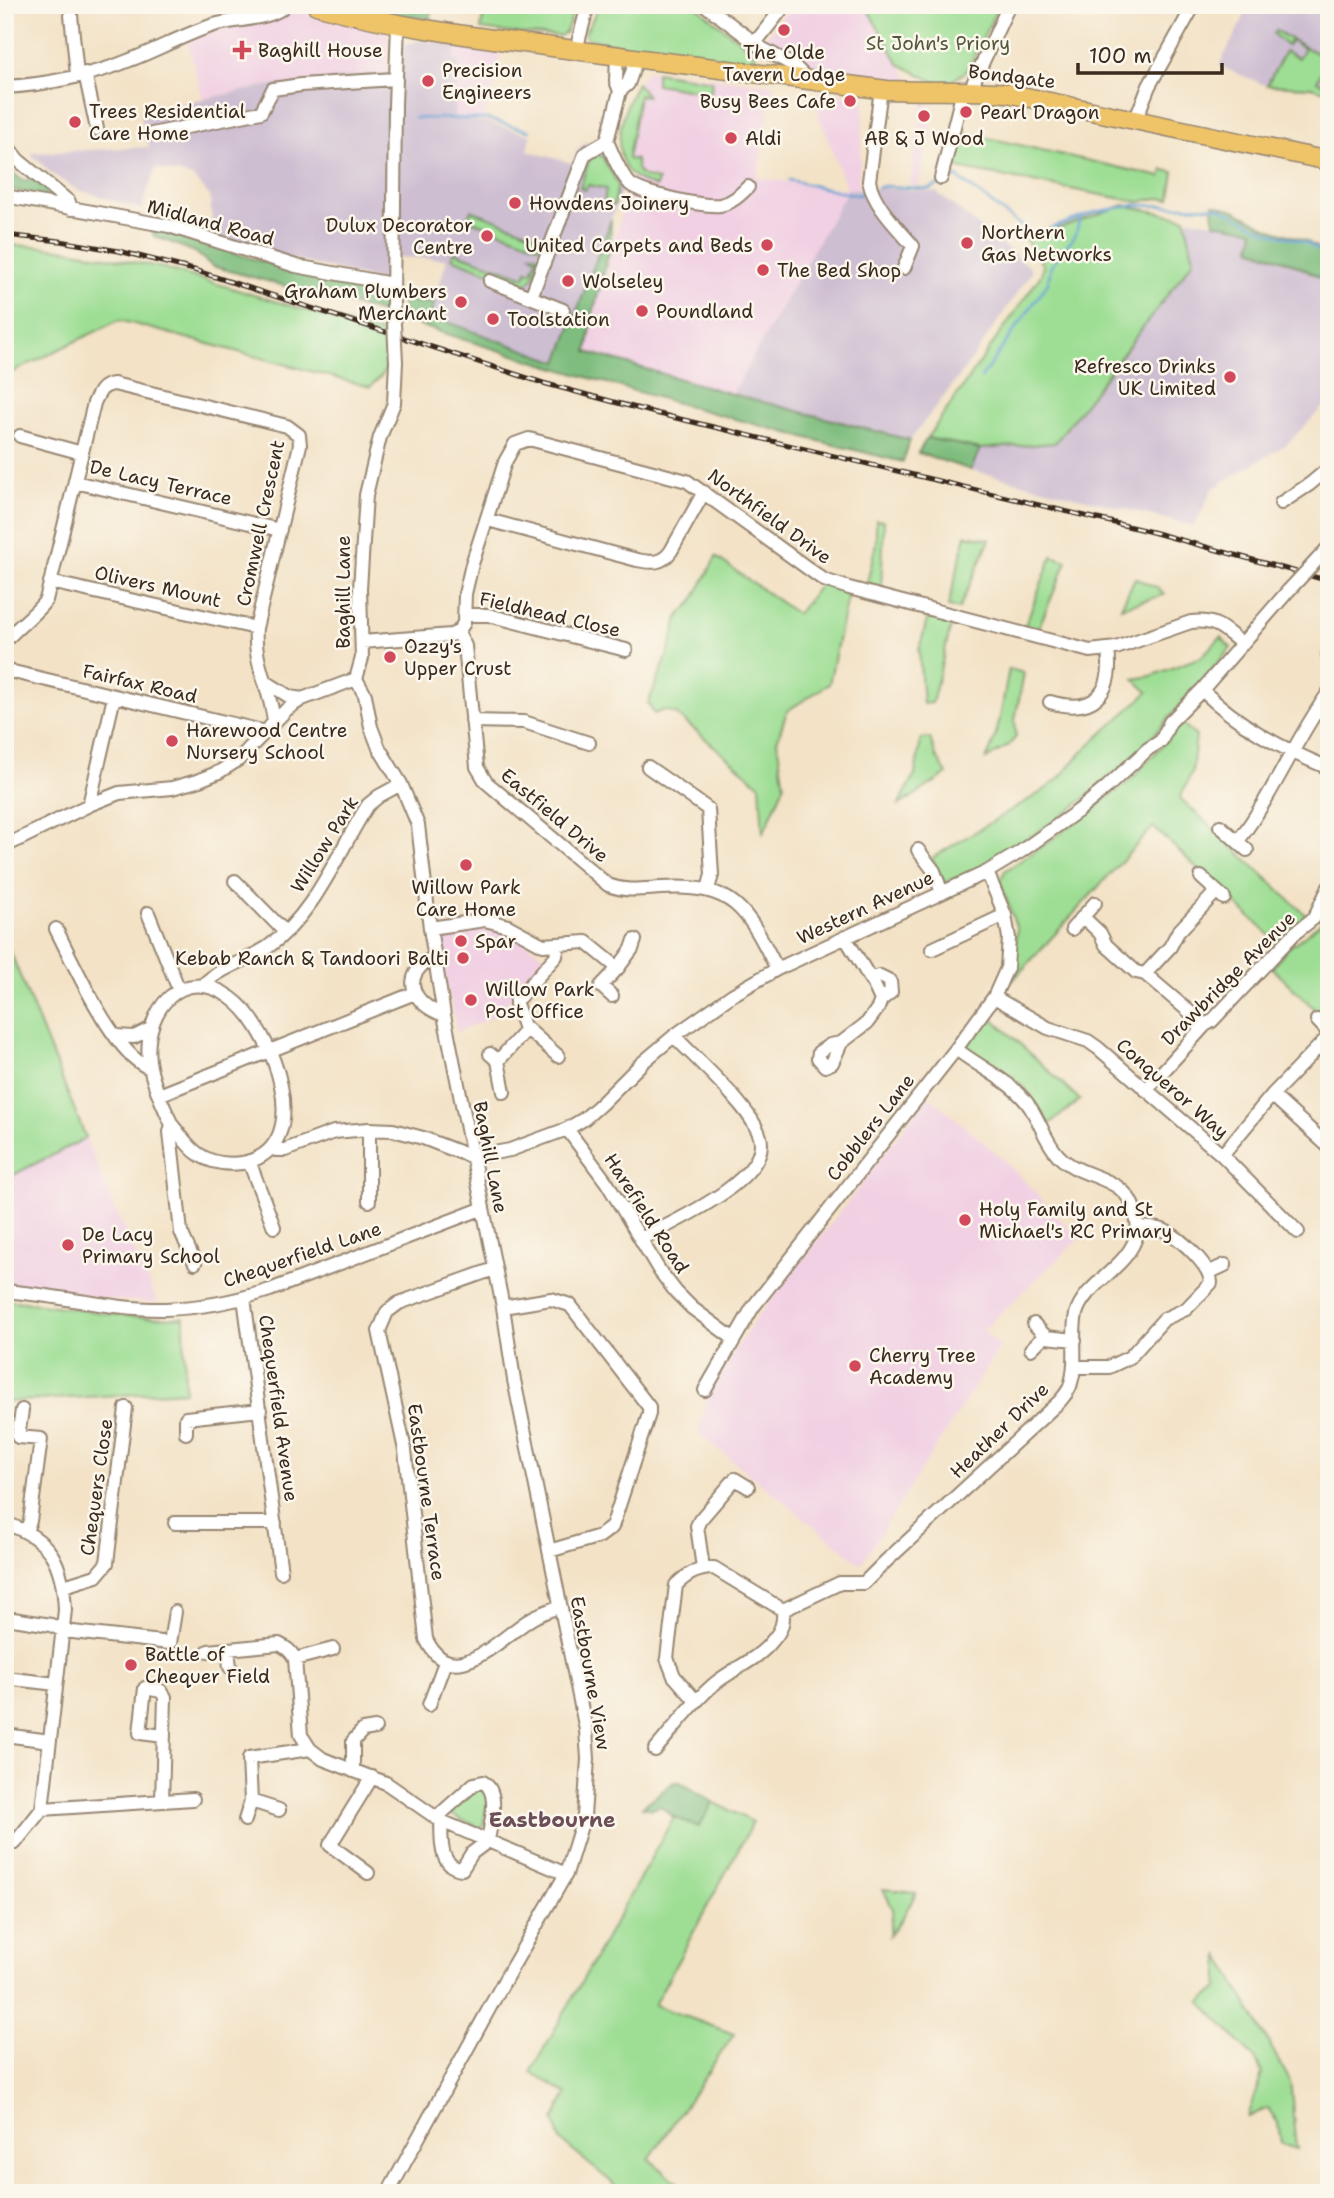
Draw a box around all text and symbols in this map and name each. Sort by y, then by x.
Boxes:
marker: The Olde Tavern Lodge [776,22,792,38]
park label: St John's Priory [866,31,1010,56]
scale bar [1078,32,1222,76]
place label: Baghill House [258,38,383,63]
marker: Baghill House [232,40,252,60]
place label: The Olde Tavern Lodge [723,40,845,87]
text: 100 m [1089,42,1152,70]
place label: Precision Engineers [442,58,532,105]
street label: Bondgate [967,59,1057,94]
marker: Precision Engineers [420,73,436,89]
place label: Busy Bees Cafe [700,89,836,114]
marker: Busy Bees Cafe [842,93,858,109]
place label: Trees Residential Care Home [89,99,246,146]
place label: Pearl Dragon [980,100,1099,125]
marker: Pearl Dragon [958,104,974,120]
marker: AB & J Wood [916,108,932,124]
marker: Trees Residential Care Home [67,114,83,130]
place label: Aldi [745,126,782,151]
place label: AB & J Wood [864,126,984,151]
marker: Aldi [723,130,739,146]
place label: Howdens Joinery [529,191,689,216]
street label: Midland Road [145,194,277,251]
marker: Howdens Joinery [507,195,523,211]
place label: Dulux Decorator Centre [326,213,473,260]
place label: Northern Gas Networks [981,220,1112,267]
marker: Dulux Decorator Centre [479,228,495,244]
place label: United Carpets and Beds [525,233,753,258]
marker: Northern Gas Networks [959,235,975,251]
marker: United Carpets and Beds [759,237,775,253]
place label: The Bed Shop [777,258,901,283]
marker: The Bed Shop [755,262,771,278]
place label: Wolseley [582,269,664,294]
marker: Wolseley [560,273,576,289]
place label: Graham Plumbers Merchant [284,279,447,326]
marker: Graham Plumbers Merchant [453,294,469,310]
place label: Poundland [656,299,753,324]
marker: Poundland [634,303,650,319]
place label: Toolstation [507,307,610,332]
marker: Toolstation [485,311,501,327]
place label: Refresco Drinks UK Limited [1074,354,1216,401]
marker: Refresco Drinks UK Limited [1222,369,1238,385]
street label: Cromwell Crescent [231,438,290,609]
street label: De Lacy Terrace [87,454,235,511]
street label: Northfield Drive [703,463,837,570]
street label: Baghill Lane [331,535,356,649]
street label: Olivers Mount [92,560,224,613]
street label: Fieldhead Close [477,586,623,643]
place label: Ozzy's Upper Crust [404,634,512,681]
marker: Ozzy's Upper Crust [382,649,398,665]
street label: Fairfax Road [80,658,200,709]
place label: Harewood Centre Nursery School [186,718,348,765]
marker: Harewood Centre Nursery School [164,733,180,749]
street label: Eastfield Drive [495,763,614,868]
street label: Willow Park [285,791,364,897]
marker: Willow Park Care Home [458,857,474,873]
street label: Western Avenue [793,865,938,950]
place label: Willow Park Care Home [411,875,521,922]
street label: Drawbridge Avenue [1156,906,1301,1051]
place label: Spar [475,929,516,954]
marker: Spar [453,933,469,949]
place label: Kebab Ranch & Tandoori Balti [175,946,449,971]
marker: Kebab Ranch & Tandoori Balti [455,950,471,966]
place label: Willow Park Post Office [485,977,595,1024]
marker: Willow Park Post Office [463,992,479,1008]
street label: Conqueror Way [1111,1033,1234,1144]
street label: Cobblers Lane [821,1069,920,1186]
street label: Baghill Lane [467,1099,514,1215]
street label: Harefield Road [598,1148,695,1278]
place label: Holy Family and St Michael's RC Primary [979,1197,1172,1244]
marker: Holy Family and St Michael's RC Primary [957,1212,973,1228]
street label: Chequerfield Lane [220,1216,385,1293]
place label: De Lacy Primary School [82,1222,220,1269]
marker: De Lacy Primary School [60,1237,76,1253]
street label: Chequerfield Avenue [253,1313,304,1503]
place label: Cherry Tree Academy [869,1343,976,1390]
marker: Cherry Tree Academy [847,1358,863,1374]
street label: Heather Drive [945,1377,1054,1484]
street label: Eastbourne Terrace [402,1402,451,1582]
street label: Chequers Close [74,1417,118,1557]
street label: Eastbourne View [565,1594,616,1752]
place label: Battle of Chequer Field [145,1642,270,1689]
marker: Battle of Chequer Field [123,1657,139,1673]
district label: Eastbourne [488,1806,616,1834]

